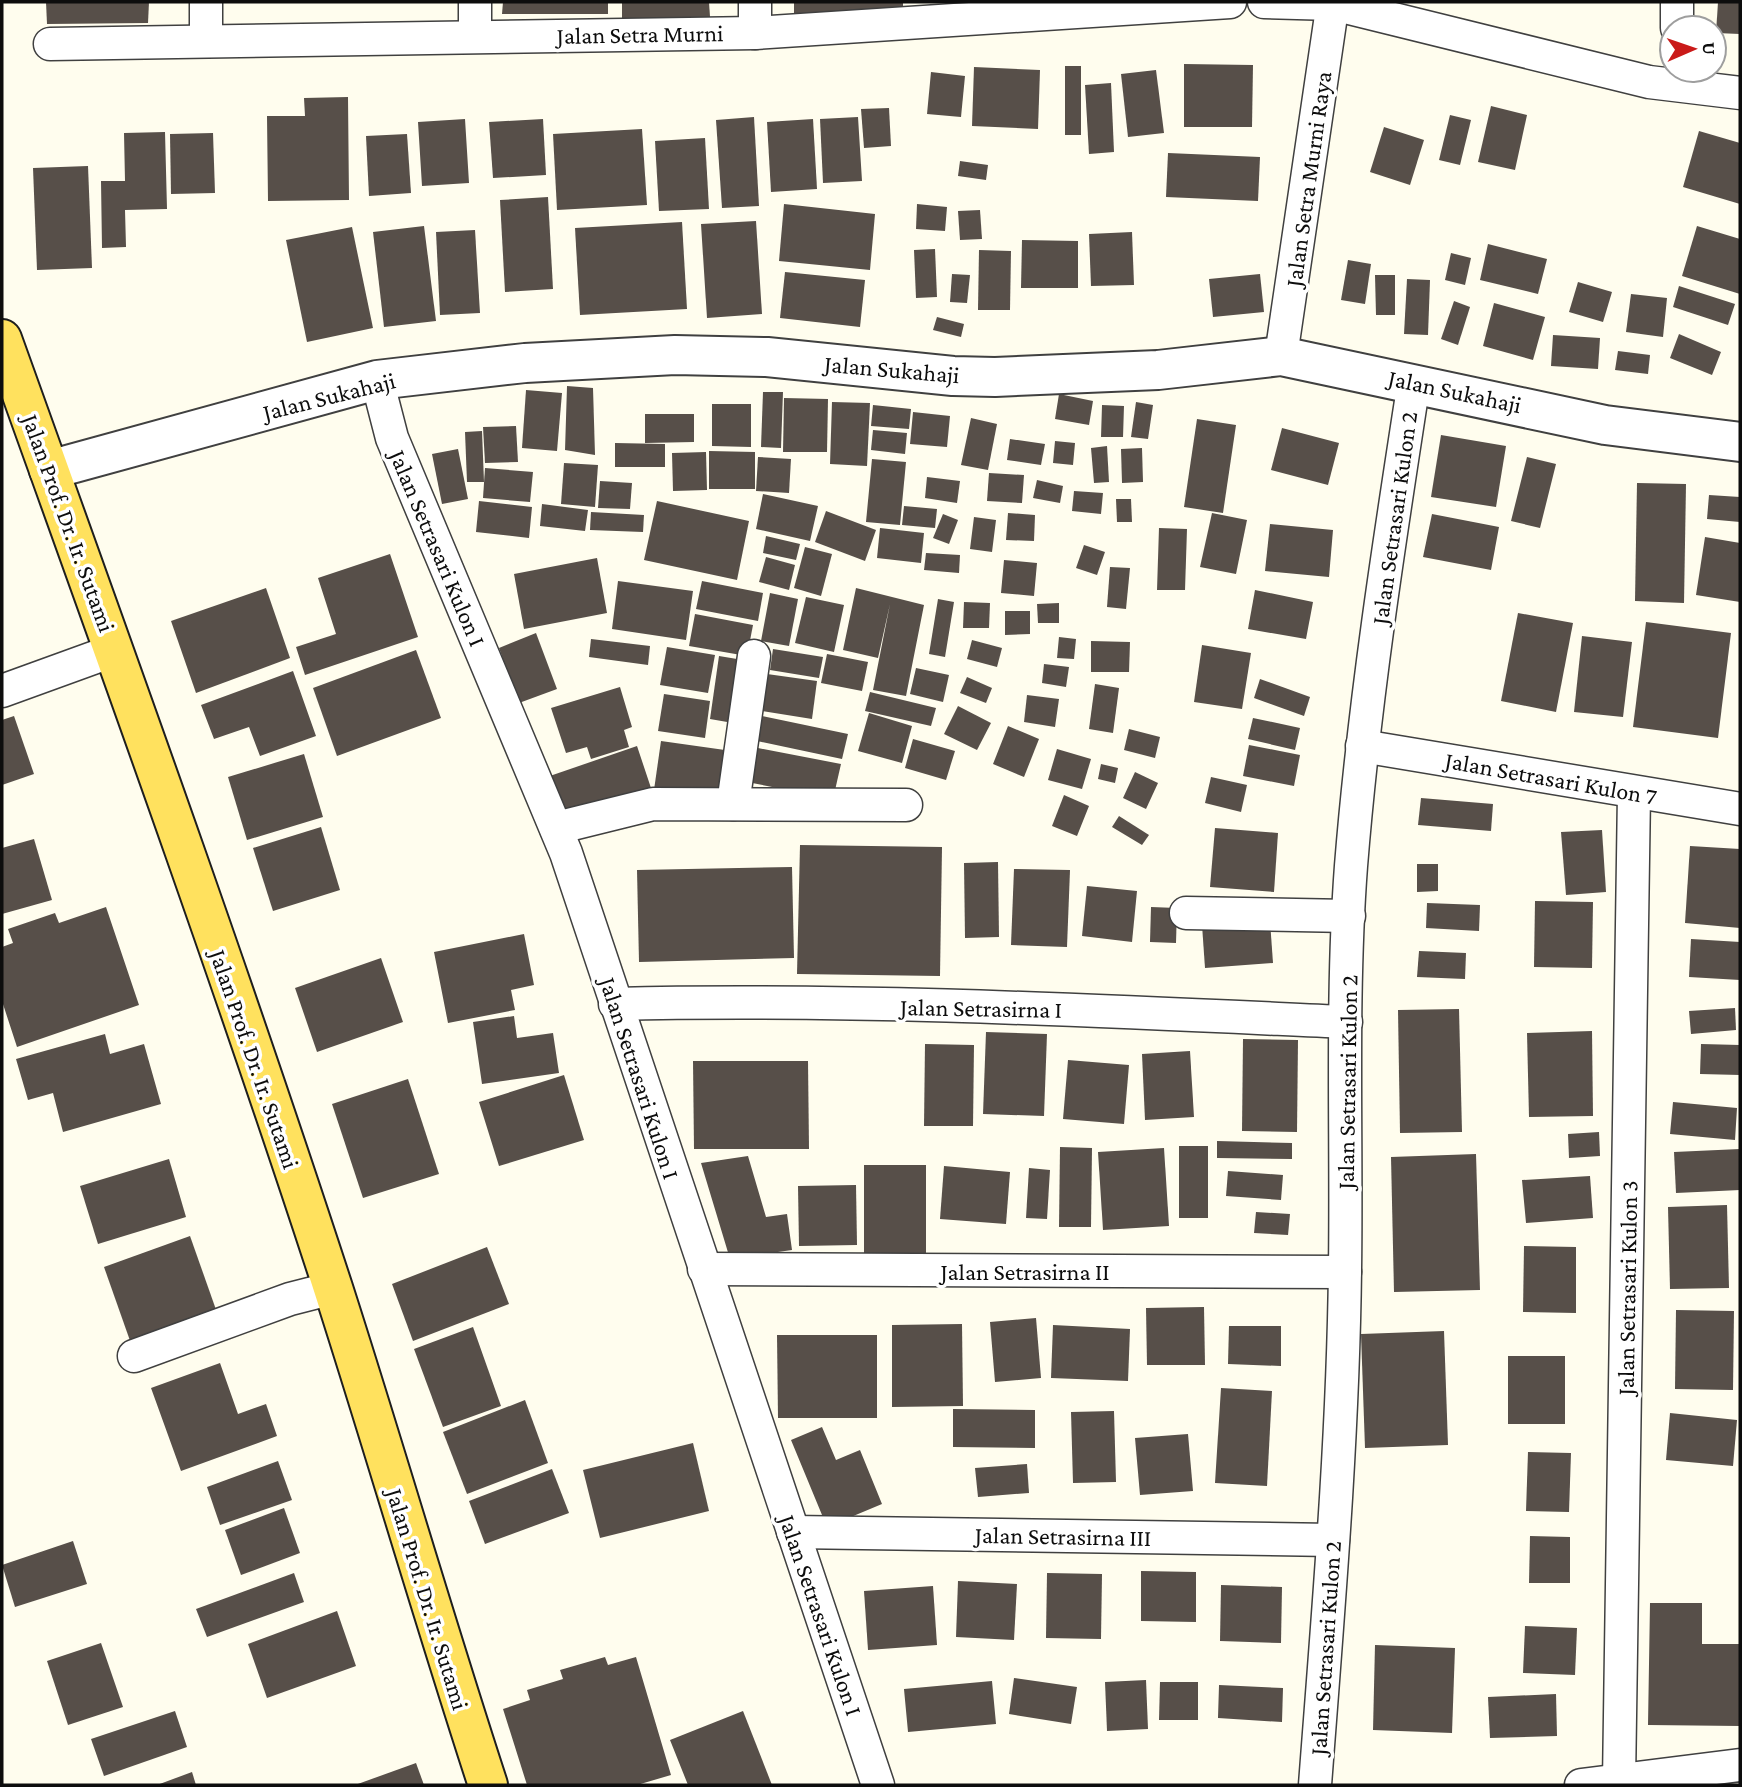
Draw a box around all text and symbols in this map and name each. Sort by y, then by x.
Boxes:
north arrow [1658,14,1728,84]
street label: Jalan Setra Murni [554,19,724,49]
text: U [1699,42,1720,55]
street label: Jalan Setra Murni Raya [1279,69,1336,290]
street label: Jalan Sukahaji [821,349,961,388]
street label: Jalan Sukahaji [1384,363,1524,418]
street label: Jalan Sukahaji [258,367,398,426]
street label: Jalan Prof. Dr. Ir. Sutami [16,408,121,636]
street label: Jalan Setrasari Kulon 2 [1365,410,1422,628]
street label: Jalan Setrasari Kulon I [384,444,492,650]
street label: Jalan Setrasari Kulon 7 [1441,746,1659,810]
street label: Jalan Prof. Dr. Ir. Sutami [204,944,305,1172]
street label: Jalan Setrasari Kulon I [594,972,685,1182]
street label: Jalan Setrasari Kulon 2 [1332,974,1362,1192]
street label: Jalan Setrasirna I [898,993,1062,1023]
street label: Jalan Setrasari Kulon 3 [1612,1180,1642,1398]
street label: Jalan Setrasirna II [938,1258,1110,1285]
street label: Jalan Prof. Dr. Ir. Sutami [381,1483,475,1713]
street label: Jalan Setrasari Kulon I [773,1509,868,1719]
street label: Jalan Setrasirna III [973,1521,1151,1551]
street label: Jalan Setrasari Kulon 2 [1304,1540,1346,1758]

